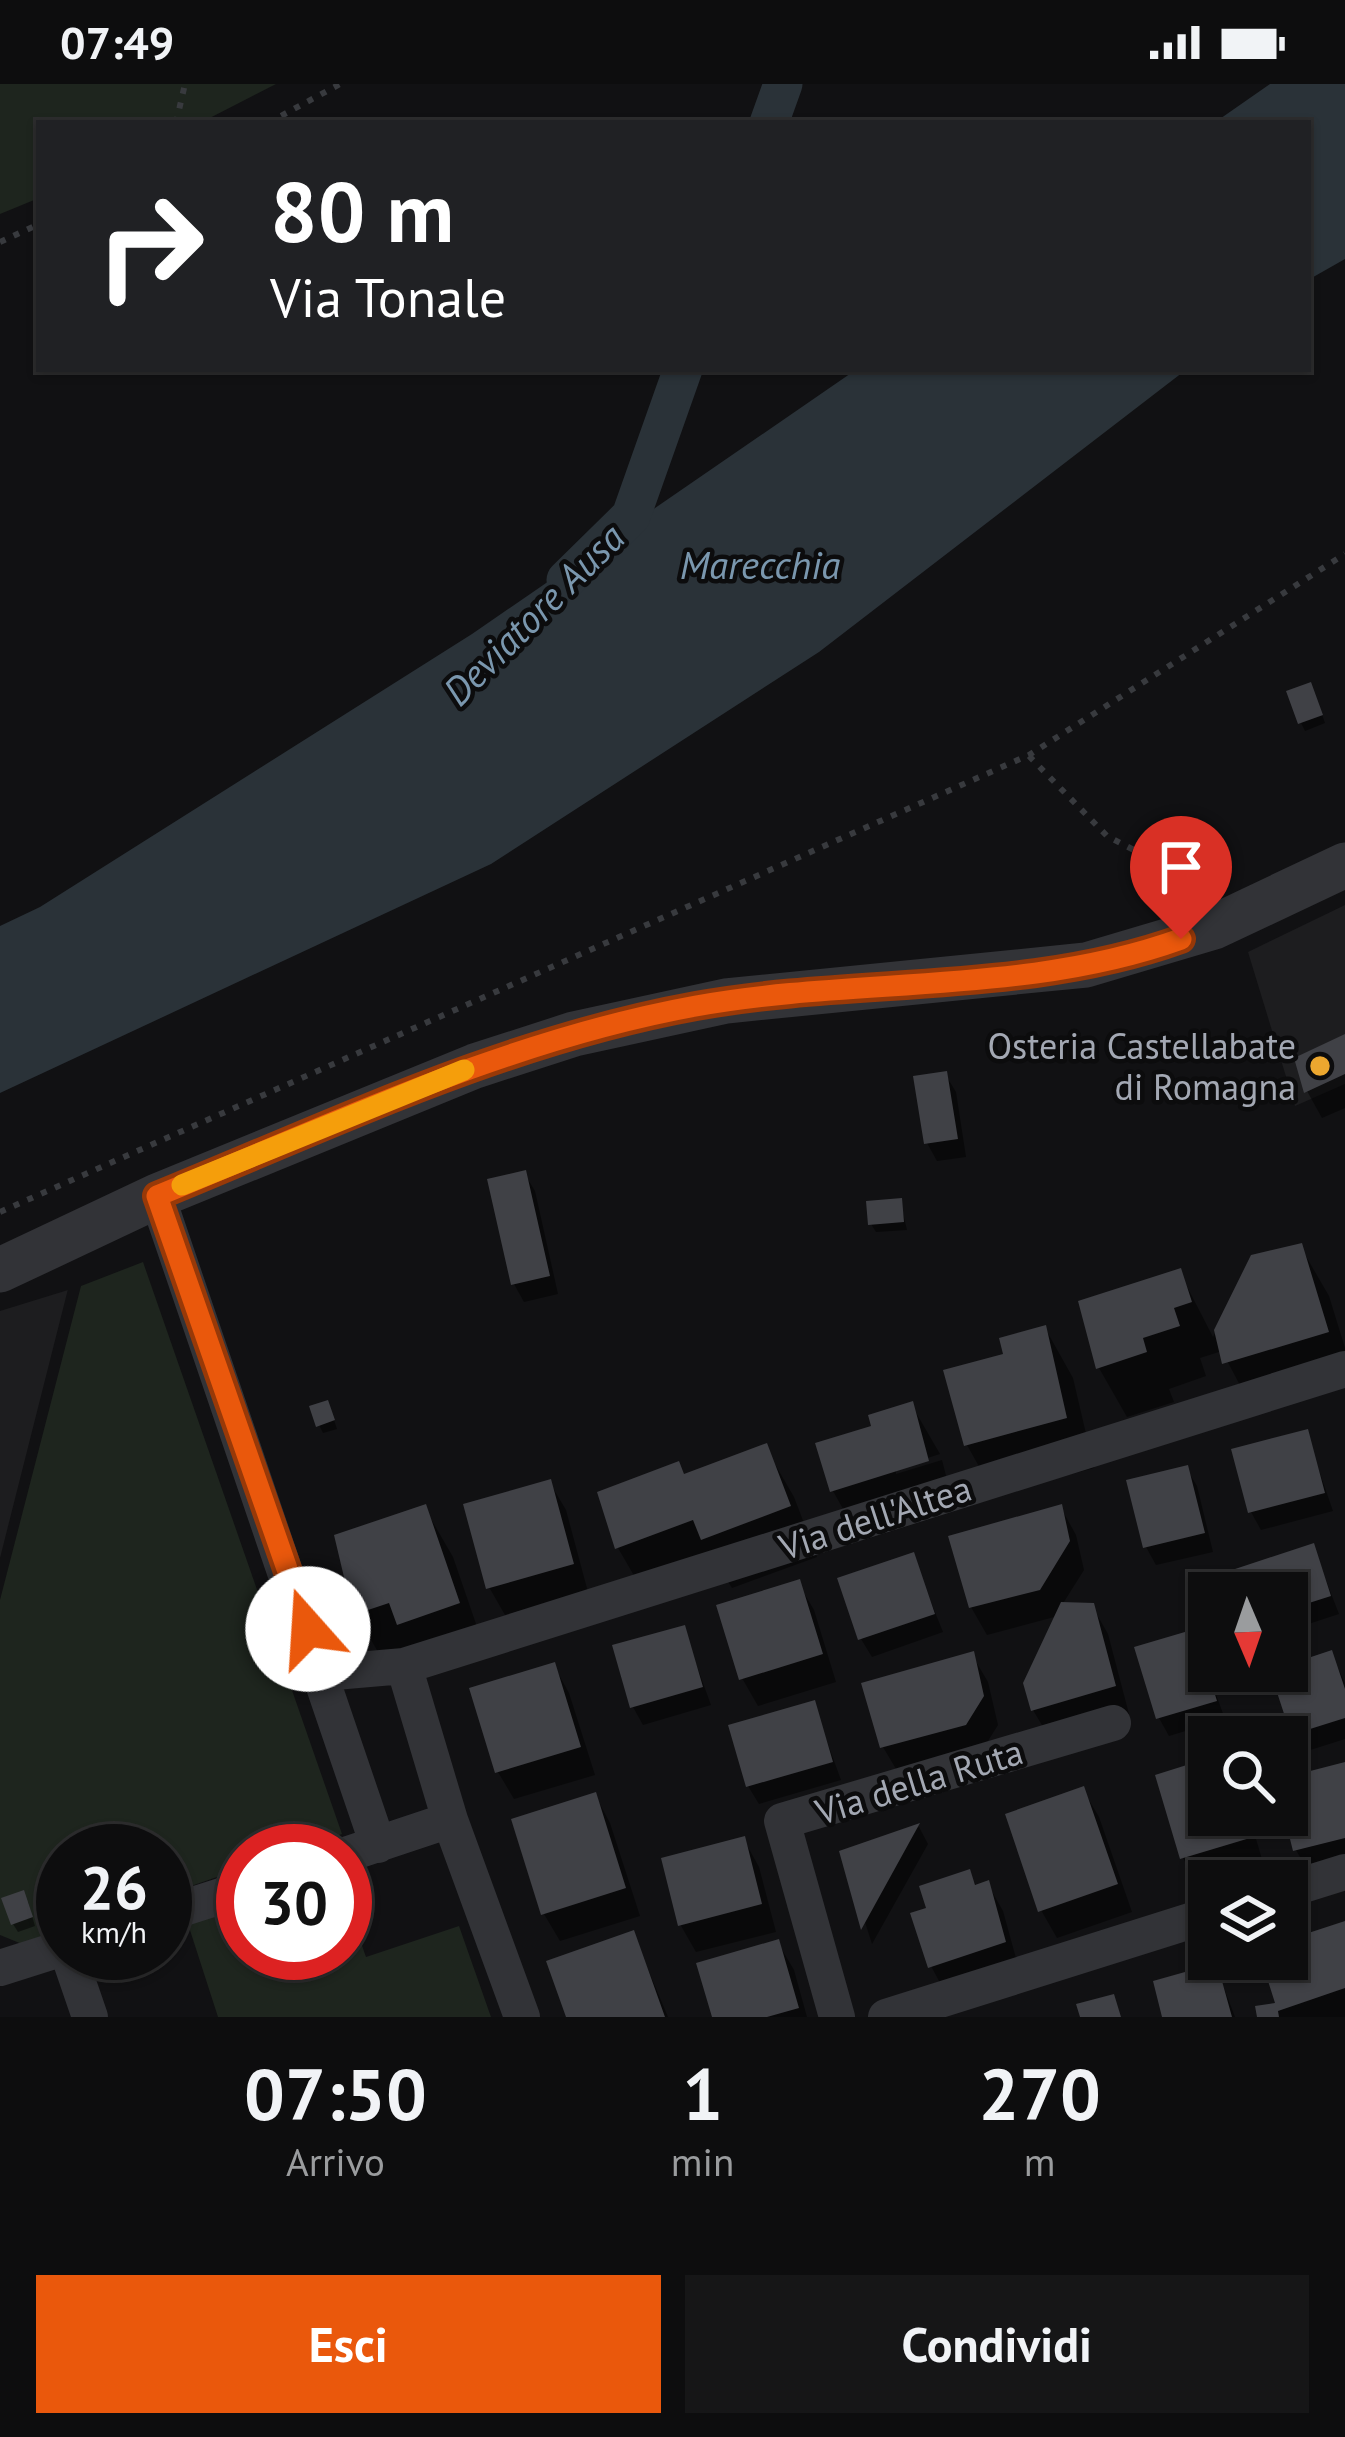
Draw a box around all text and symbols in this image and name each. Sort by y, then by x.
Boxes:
text: 07:49 [60,13,174,71]
text: 80 m [270,156,454,265]
icon: right [72,168,228,324]
text: Via Tonale [270,262,506,332]
water label: Deviatore Ausa [431,512,635,716]
water label: Marecchia [680,539,840,590]
pin [1130,816,1232,939]
icon: arrive [1148,834,1214,900]
place label: Osteria Castellabate di Romagna [987,1022,1296,1110]
marker: Osteria Castellabate di Romagna [1307,1053,1333,1079]
street label: Via dell'Altea [772,1464,977,1570]
position arrow [245,1566,371,1692]
north arrow [1188,1572,1308,1692]
map controls [1188,1572,1308,1980]
button: search [1188,1716,1308,1836]
street label: Via della Ruta [809,1727,1028,1835]
speed limit sign: 30 [216,1824,372,1980]
text: 26 [80,1848,148,1926]
button: layers [1188,1860,1308,1980]
text: km/h [81,1912,147,1951]
text: 07:50 [244,2047,427,2140]
text: 1 [682,2047,723,2140]
text: 270 [978,2047,1101,2140]
text: Arrivo [286,2136,385,2187]
text: min [671,2136,734,2187]
text: m [1024,2136,1055,2187]
button: Esci [36,2275,661,2413]
button: Condividi [685,2275,1309,2413]

